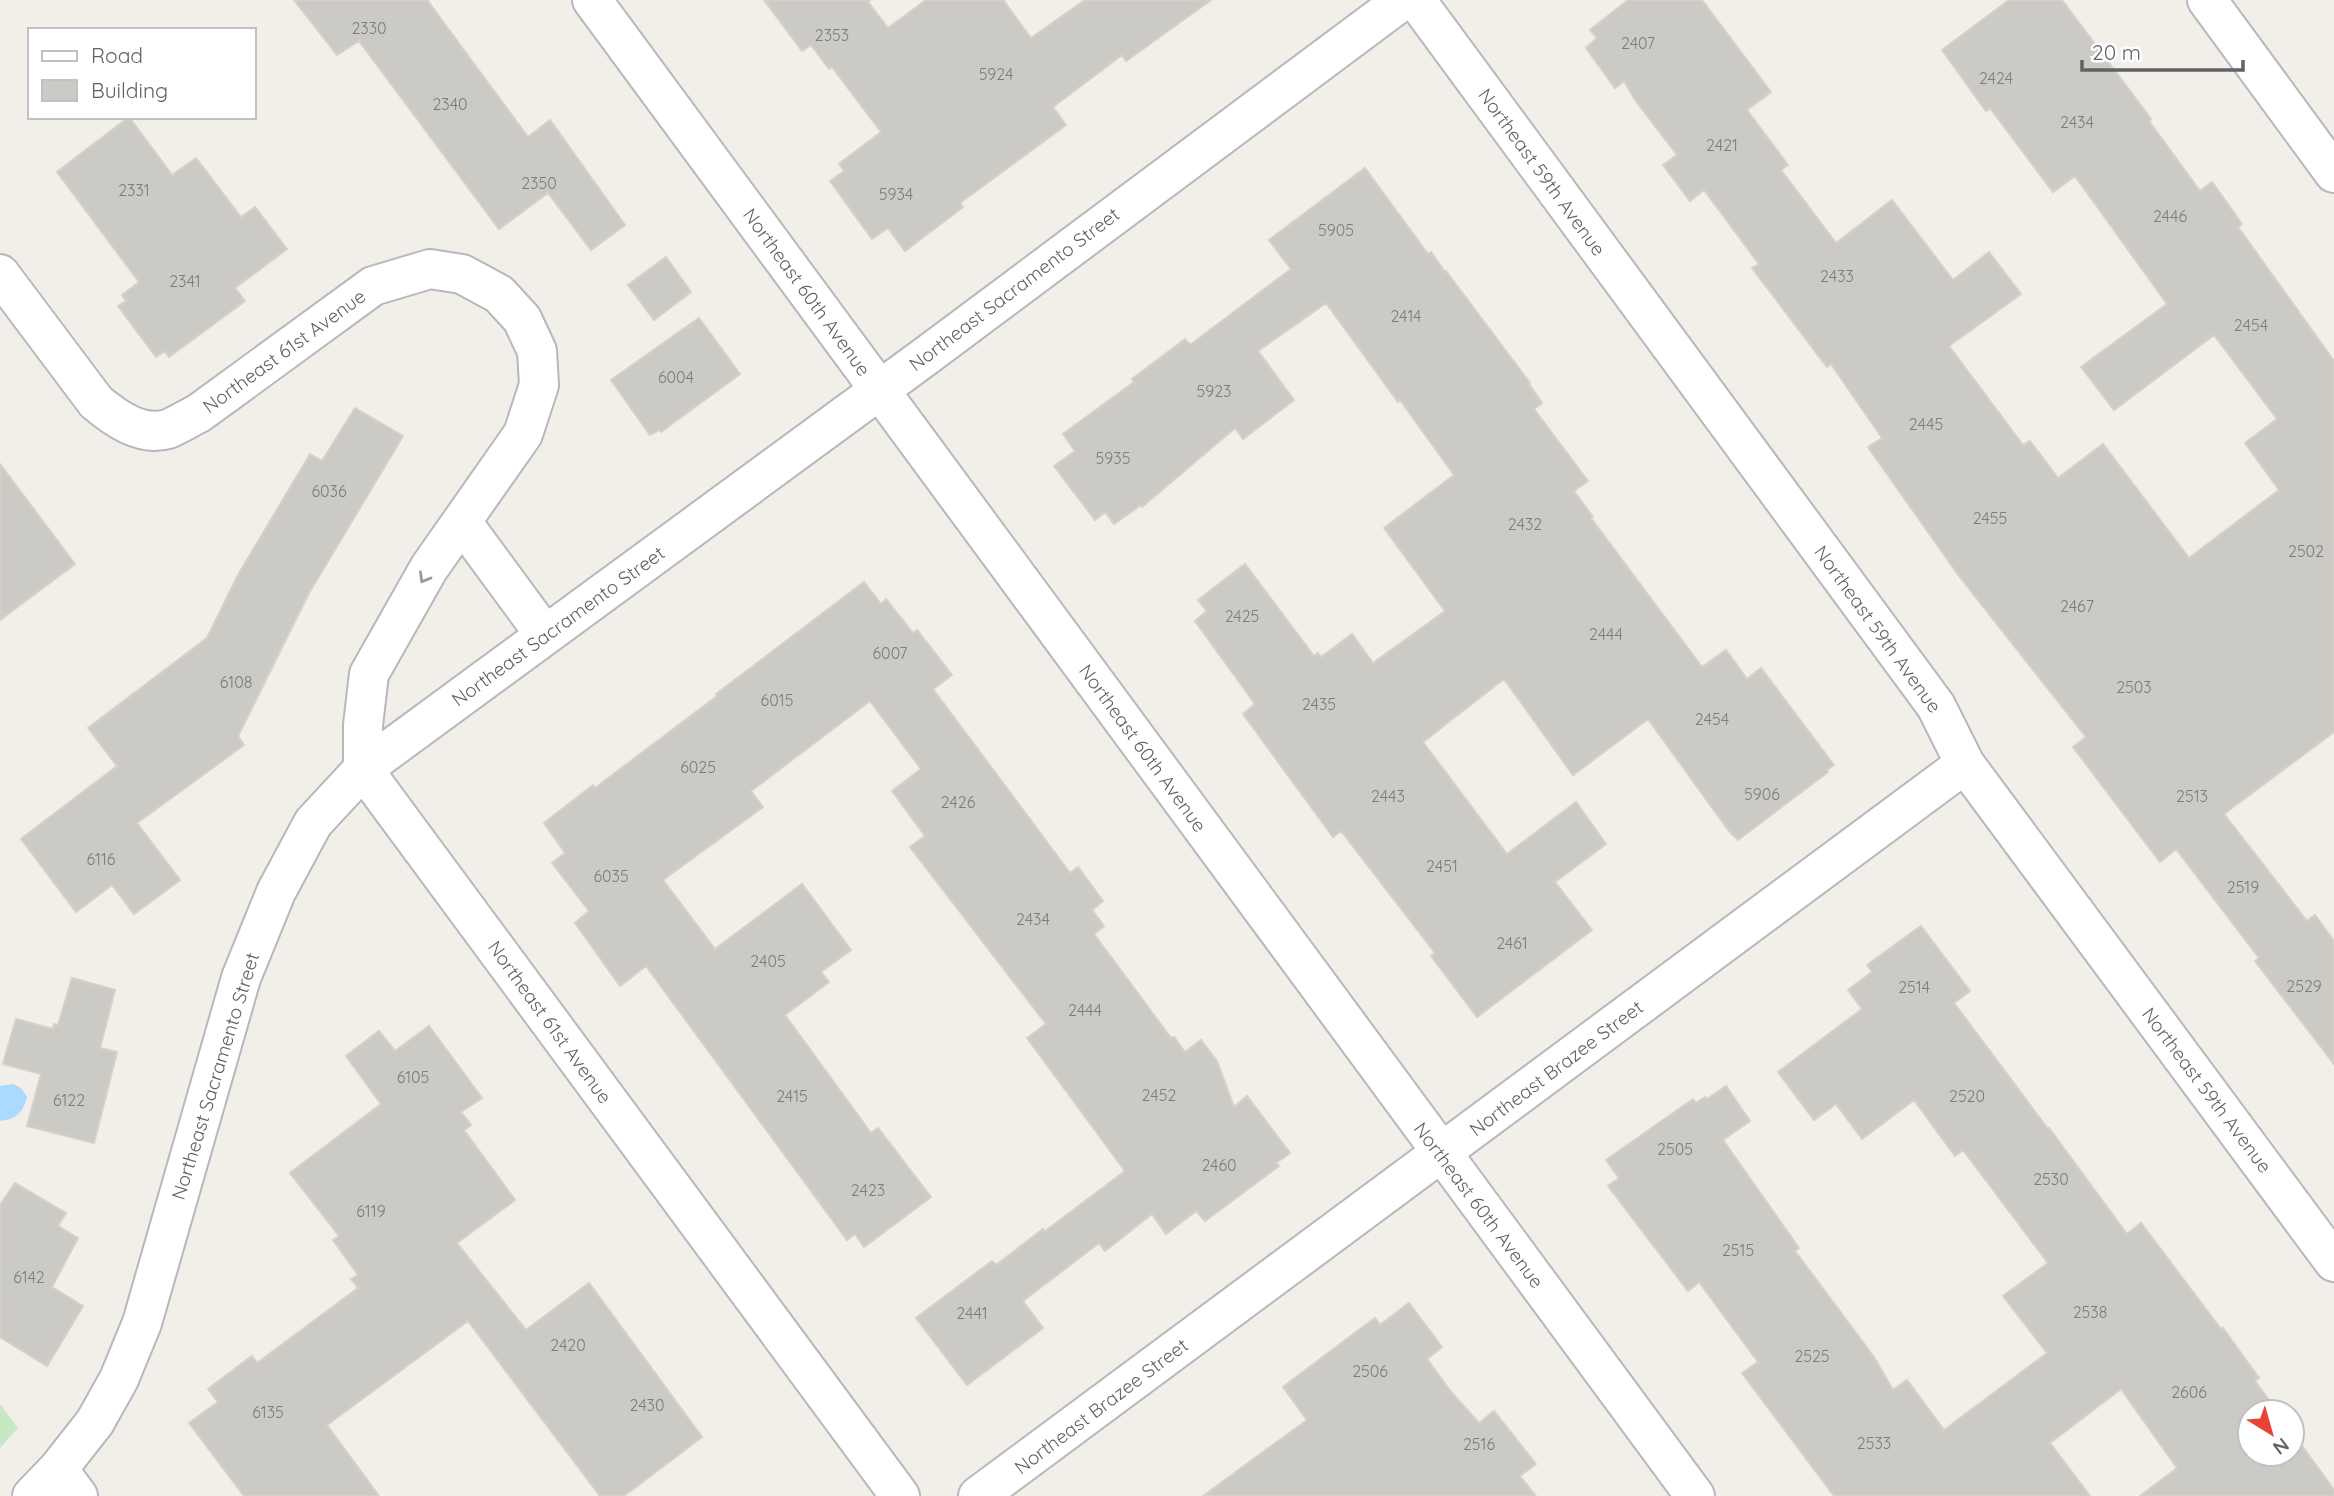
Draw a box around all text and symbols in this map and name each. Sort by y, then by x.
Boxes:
house number: 2330 [351,18,387,38]
house number: 2353 [815,25,849,45]
legend [28,28,256,119]
scale bar [2082,28,2243,72]
house number: 2407 [1621,33,1655,53]
text: 20 m [2092,39,2141,65]
text: Road [91,42,143,68]
house number: 5924 [979,64,1013,84]
house number: 2424 [1979,68,2013,88]
text: Building [91,77,168,103]
street label: Northeast 59th Avenue [1473,84,1611,260]
house number: 2340 [432,94,468,114]
house number: 2434 [2060,112,2094,132]
house number: 2421 [1706,135,1738,155]
house number: 2350 [521,173,557,193]
house number: 2331 [118,180,150,200]
house number: 5934 [879,184,913,204]
street label: Northeast Sacramento Street [904,202,1124,376]
street label: Northeast 60th Avenue [738,203,876,381]
house number: 2446 [2153,206,2187,226]
house number: 5905 [1318,220,1354,240]
house number: 2433 [1820,266,1854,286]
house number: 2341 [169,271,201,291]
street label: Northeast 61st Avenue [198,284,370,418]
house number: 2414 [1390,306,1422,326]
house number: 2454 [2234,315,2268,335]
house number: 6004 [658,367,694,387]
house number: 5923 [1197,381,1231,401]
house number: 2445 [1909,414,1943,434]
house number: 5935 [1096,448,1130,468]
house number: 6036 [311,481,347,501]
house number: 2455 [1973,508,2007,528]
house number: 2432 [1508,514,1542,534]
street label: Northeast Sacramento Street [447,541,669,711]
street label: Northeast 59th Avenue [1809,541,1947,717]
house number: 2502 [2288,541,2324,561]
one-way arrow [419,571,432,583]
house number: 2467 [2060,596,2094,616]
house number: 2425 [1225,606,1259,626]
house number: 2444 [1589,624,1623,644]
house number: 6007 [873,643,907,663]
street label: Northeast 60th Avenue [1074,659,1212,837]
house number: 6108 [220,672,252,692]
house number: 2503 [2116,677,2152,697]
house number: 6015 [761,690,793,710]
house number: 2435 [1302,694,1336,714]
house number: 2454 [1695,709,1729,729]
house number: 6025 [680,757,716,777]
house number: 5906 [1744,784,1780,804]
house number: 2443 [1371,786,1405,806]
house number: 2513 [2176,786,2208,806]
house number: 2426 [941,792,976,812]
house number: 6116 [87,849,116,869]
house number: 2451 [1426,856,1458,876]
house number: 6035 [593,866,629,886]
house number: 2519 [2227,877,2259,897]
house number: 2434 [1016,909,1050,929]
house number: 2461 [1496,933,1528,953]
street label: Northeast 61st Avenue [483,936,617,1108]
street label: Northeast Sacramento Street [166,949,264,1203]
house number: 2405 [750,951,786,971]
house number: 2529 [2286,976,2322,996]
house number: 2514 [1898,977,1930,997]
street label: Northeast Brazee Street [1464,995,1648,1141]
house number: 2444 [1068,1000,1102,1020]
street label: Northeast 59th Avenue [2137,1002,2277,1178]
house number: 6105 [397,1067,429,1087]
house number: 2452 [1142,1085,1177,1105]
house number: 2415 [776,1086,808,1106]
house number: 2520 [1949,1086,1985,1106]
house number: 6122 [53,1090,85,1110]
street label: Northeast 60th Avenue [1409,1117,1549,1293]
house number: 2505 [1657,1139,1693,1159]
house number: 2460 [1201,1155,1237,1175]
house number: 2530 [2033,1169,2069,1189]
house number: 2423 [851,1180,885,1200]
house number: 6119 [356,1201,386,1221]
house number: 2515 [1722,1240,1754,1260]
house number: 6142 [13,1267,45,1287]
house number: 2538 [2073,1302,2107,1322]
house number: 2441 [956,1303,988,1323]
street label: Northeast Brazee Street [1009,1333,1193,1479]
house number: 2420 [550,1335,586,1355]
house number: 2525 [1794,1346,1830,1366]
house number: 2506 [1352,1361,1388,1381]
house number: 2606 [2171,1382,2207,1402]
house number: 2430 [630,1395,664,1415]
north arrow [2236,1398,2306,1468]
house number: 6135 [252,1402,284,1422]
house number: 2533 [1857,1433,1891,1453]
text: N [2268,1433,2294,1460]
house number: 2516 [1463,1434,1495,1454]

